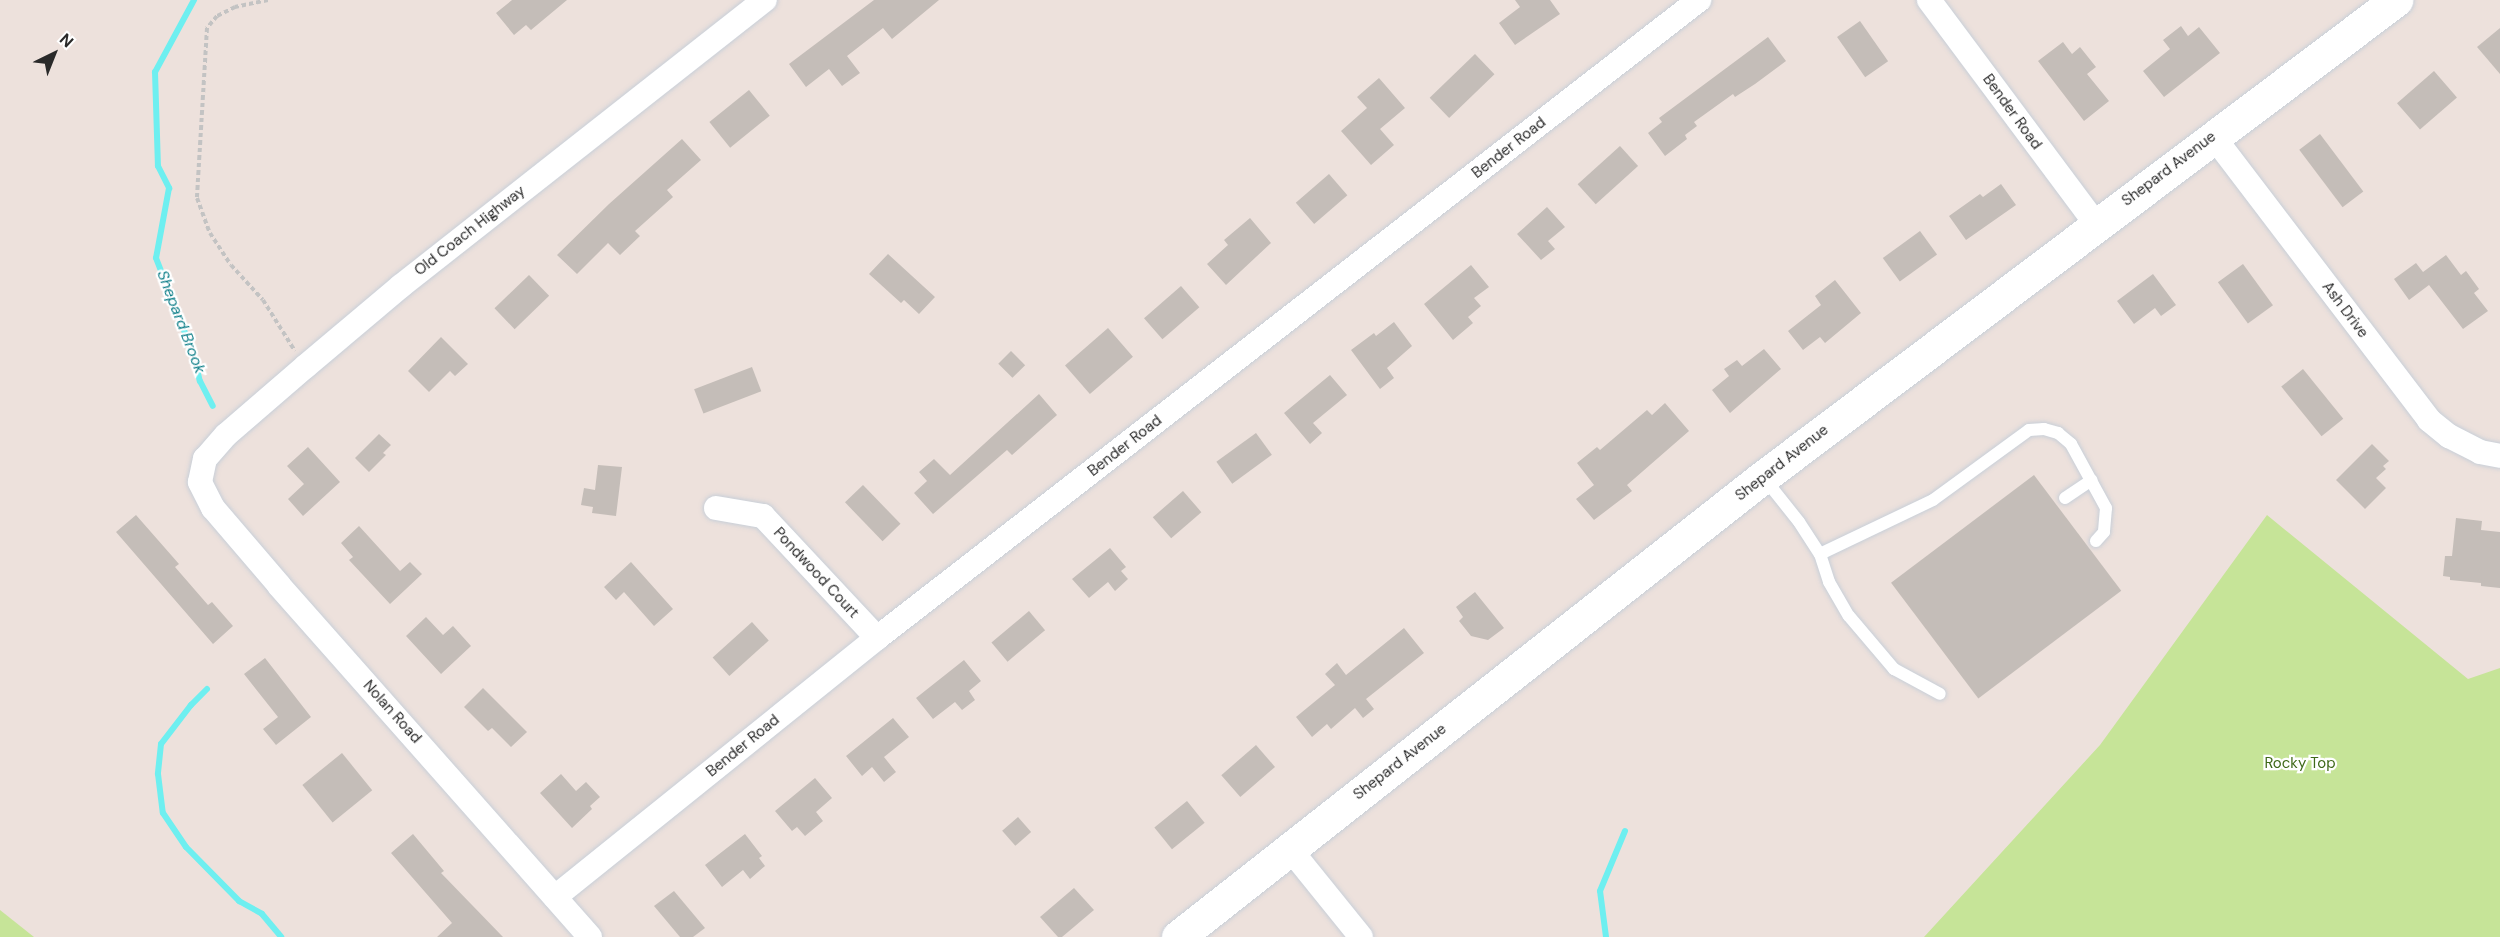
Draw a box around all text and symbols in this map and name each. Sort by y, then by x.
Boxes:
north arrow [24,24,84,84]
text: N [55,29,78,52]
street label: Bender Road [1979,71,2045,153]
street label: Bender Road [1469,114,1549,182]
street label: Shepard Avenue [2118,128,2220,210]
street label: Old Coach Highway [411,182,529,280]
water label: Shepard Brook [152,268,210,376]
street label: Ash Drive [2318,278,2372,342]
street label: Bender Road [1085,412,1165,480]
street label: Shepard Avenue [1732,421,1832,505]
street label: Pondwood Court [769,524,863,622]
street label: Nolan Road [359,677,425,747]
street label: Bender Road [703,711,783,781]
street label: Shepard Avenue [1350,720,1450,804]
park label: Rocky Top [2264,755,2336,773]

